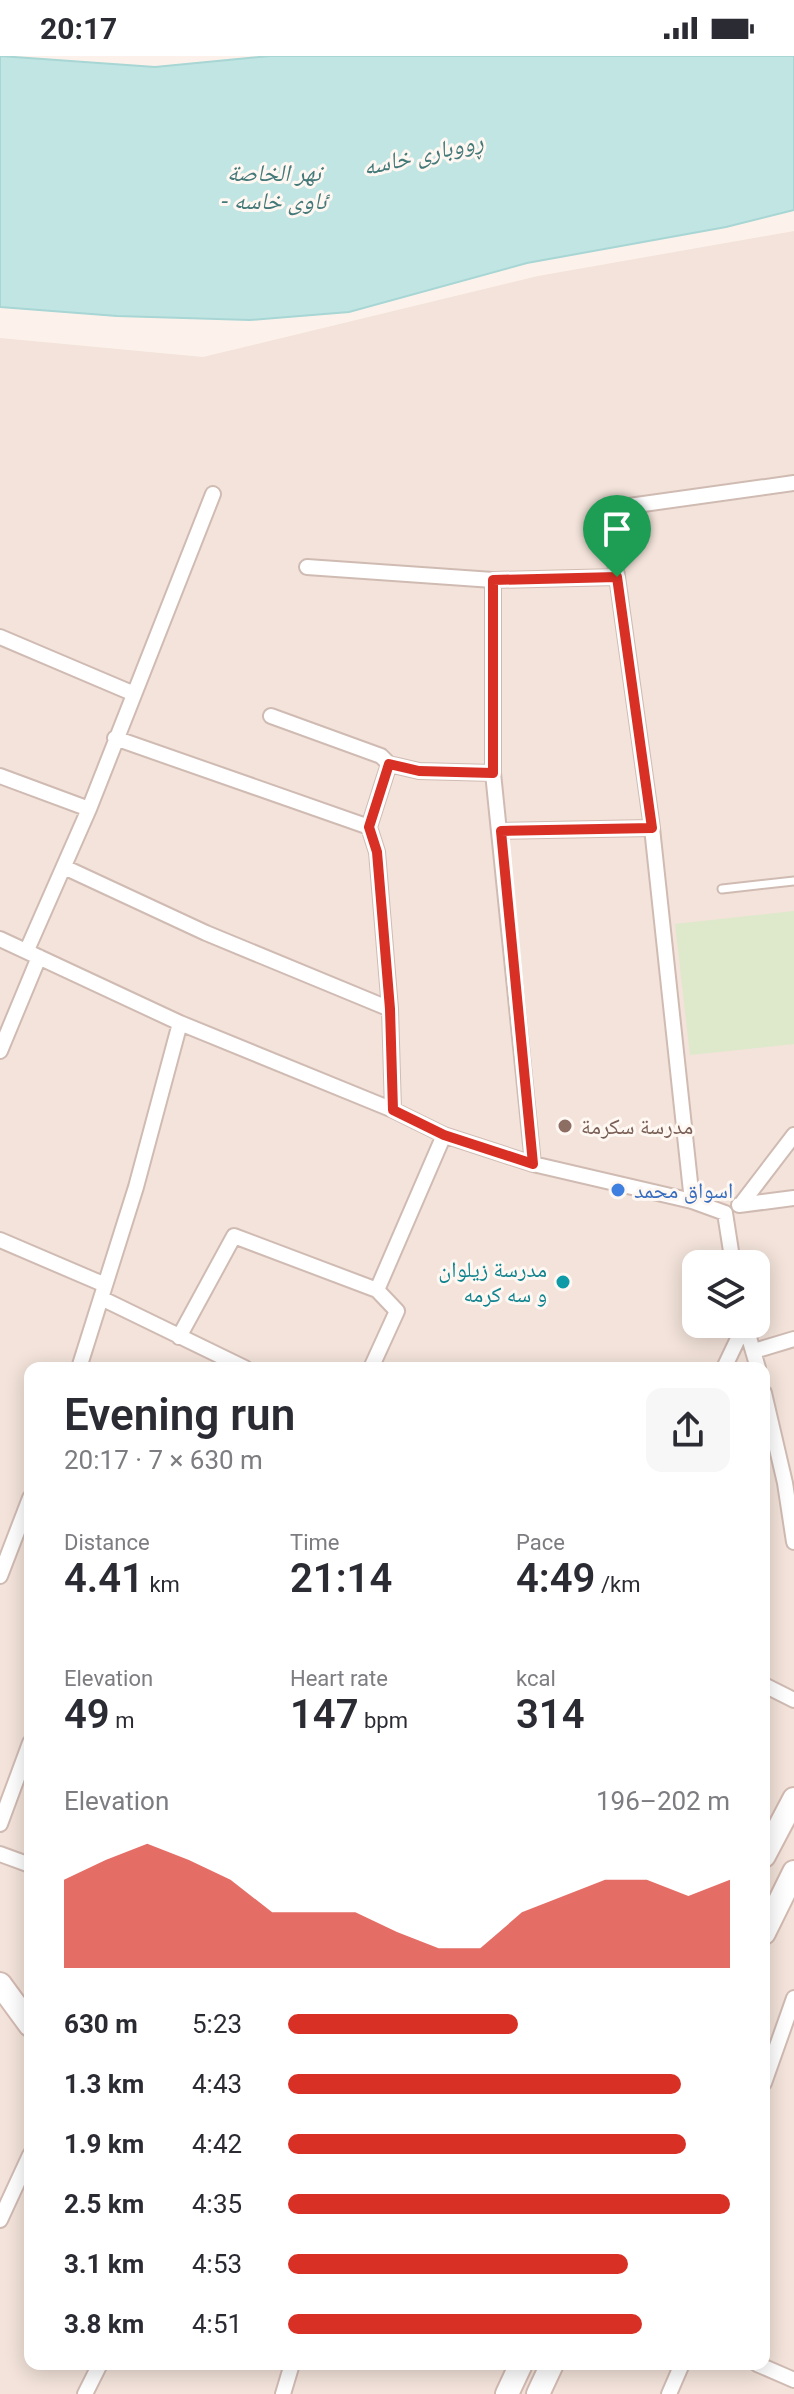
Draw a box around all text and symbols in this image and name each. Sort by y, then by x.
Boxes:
text: 20:17 [40,11,117,46]
water label: ڕووباری خاسە [360,127,487,185]
water label: نهر الخاصة - ئاوی خاسە [222,159,330,216]
pin [583,495,651,577]
icon: arrive [595,507,639,551]
place label: مدرسة سكرمة [581,1114,693,1139]
marker: مدرسة سكرمة [556,1117,574,1135]
place label: اسواق محمد [634,1178,733,1204]
marker: اسواق محمد [609,1181,627,1199]
map controls [682,1250,770,1338]
button: layers [682,1250,770,1338]
place label: مدرسة زيلوان و سه كرمه [438,1257,547,1307]
marker: مدرسة زيلوان و سه كرمه [554,1273,572,1291]
button: share [646,1388,730,1472]
text: Evening run [64,1389,295,1441]
text: 20:17 · 7 × 630 m [64,1445,263,1475]
text: Distance [64,1530,150,1555]
text: Time [290,1530,339,1555]
text: Pace [516,1530,565,1555]
text: 4.41 [64,1555,144,1602]
text: 21:14 [290,1555,392,1602]
text: 4:49 [516,1555,595,1602]
text: km [144,1572,180,1597]
text: /km [595,1572,640,1597]
text: Elevation [64,1666,153,1691]
text: Heart rate [290,1666,388,1691]
text: kcal [516,1666,556,1691]
text: 49 [64,1691,110,1738]
text: 147 [290,1691,359,1738]
text: 314 [516,1691,585,1738]
text: m [110,1708,134,1733]
text: bpm [359,1708,408,1733]
text: Elevation [64,1786,169,1816]
text: 196–202 m [596,1786,730,1816]
text: 630 m [64,2009,138,2039]
text: 5:23 [192,2009,242,2039]
text: 1.3 km [64,2069,144,2099]
text: 4:43 [192,2069,242,2099]
text: 1.9 km [64,2129,144,2159]
text: 4:42 [192,2129,242,2159]
text: 2.5 km [64,2189,144,2219]
text: 4:35 [192,2189,242,2219]
text: 3.1 km [64,2249,144,2279]
text: 4:53 [192,2249,242,2279]
text: 3.8 km [64,2309,144,2339]
text: 4:51 [192,2309,242,2339]

